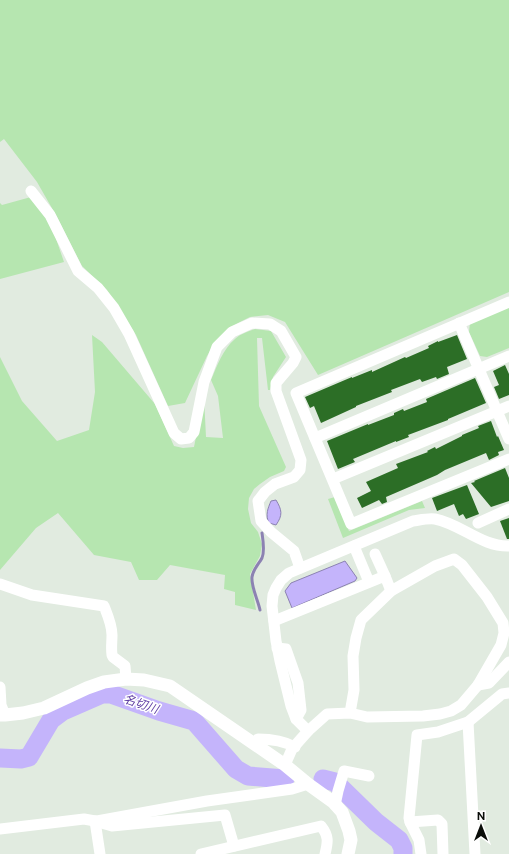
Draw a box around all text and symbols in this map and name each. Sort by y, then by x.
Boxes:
water label: 名切川 [122,692,162,717]
north arrow [461,806,501,846]
text: N [477,810,485,822]

